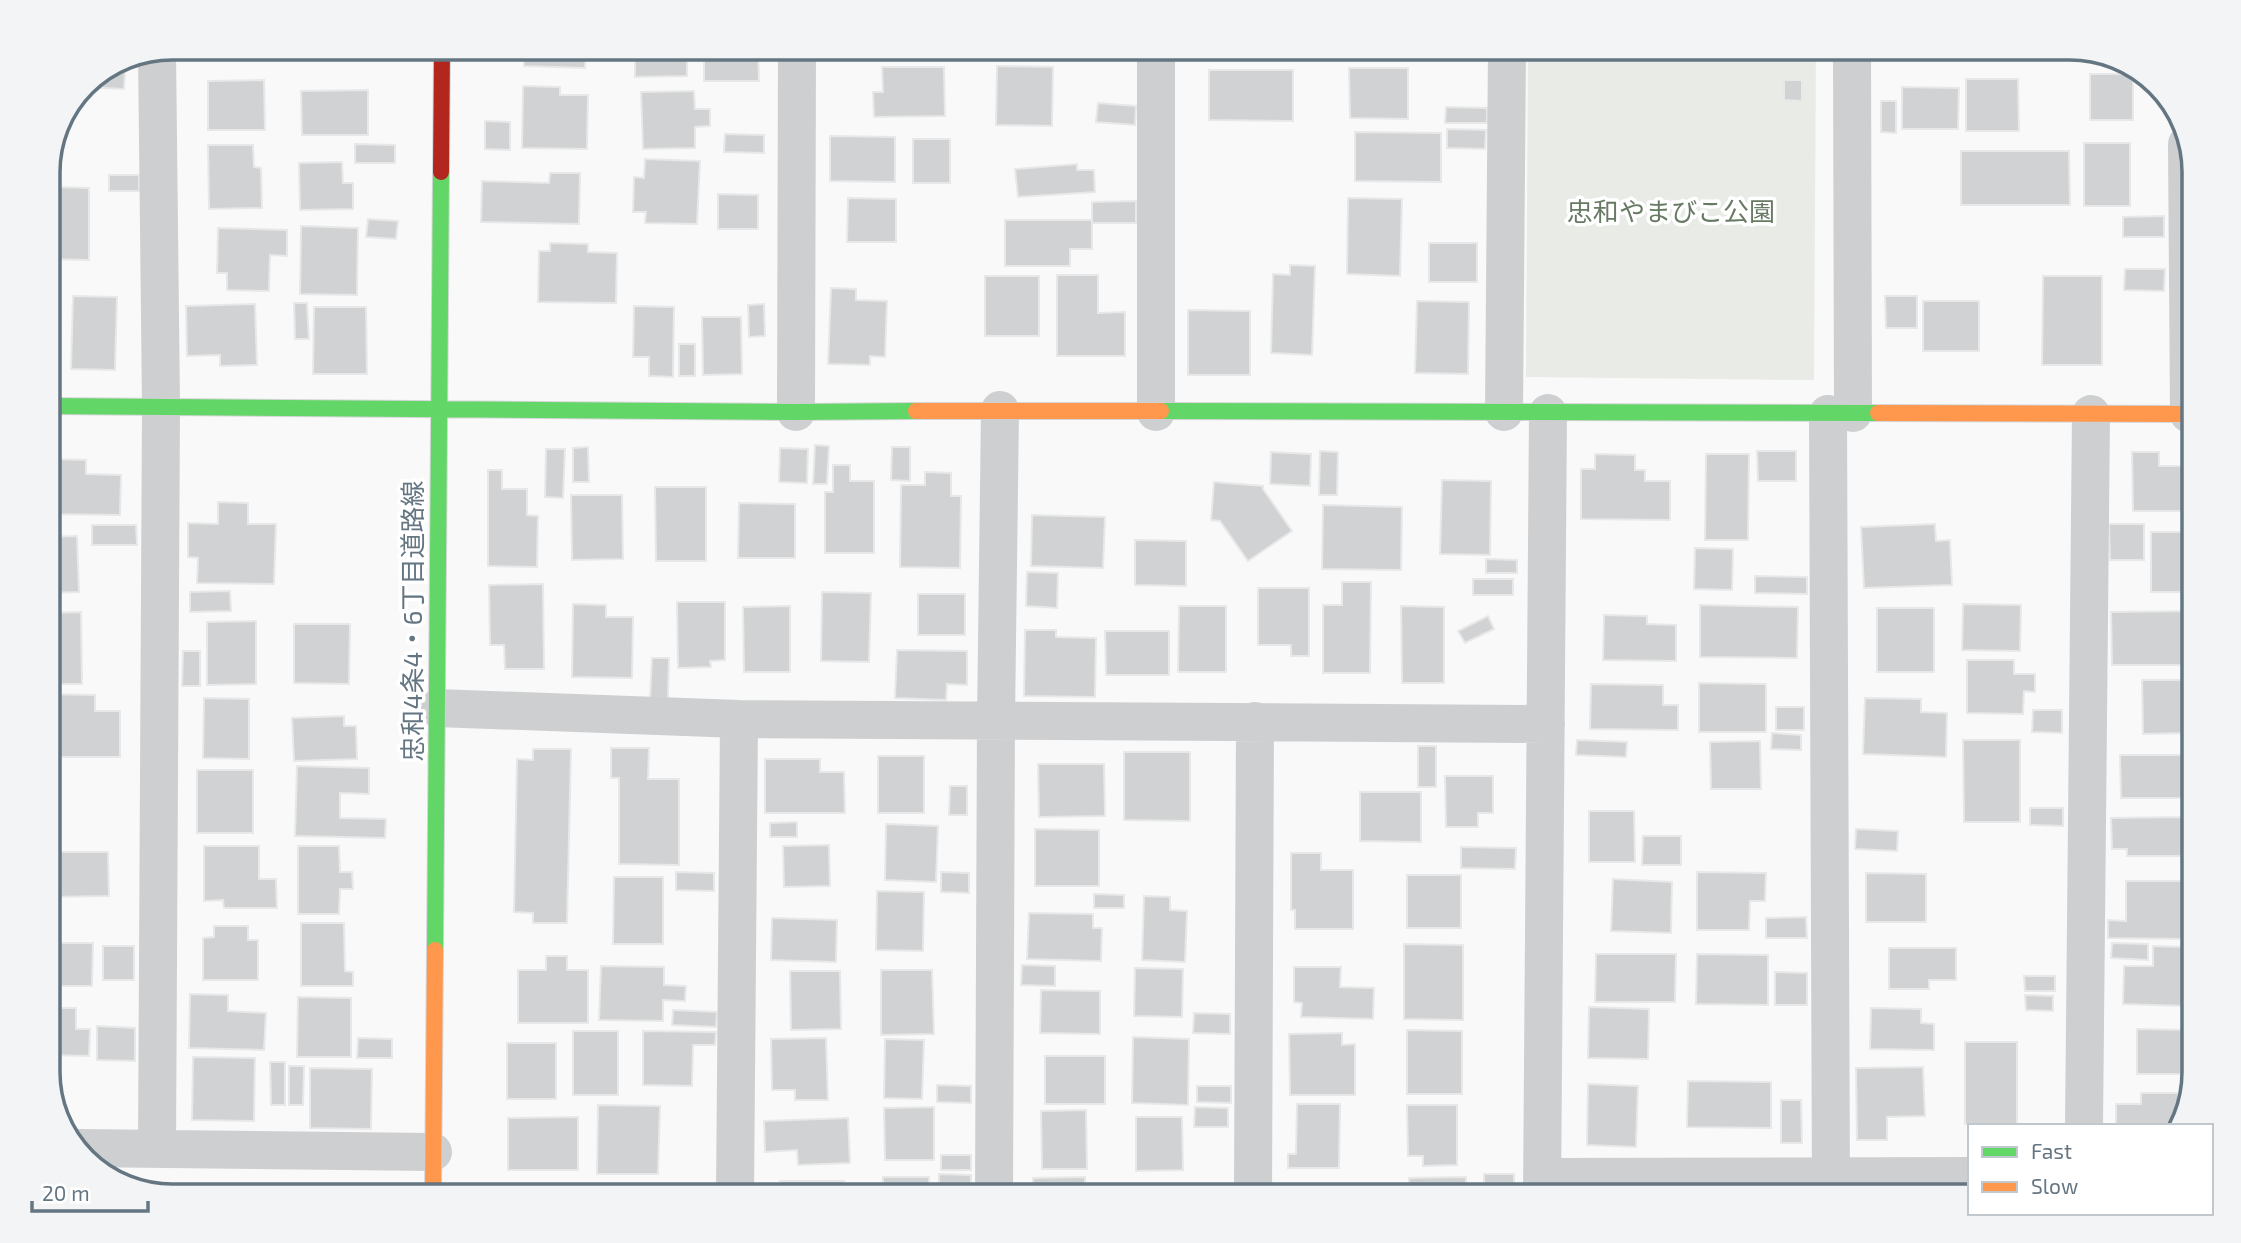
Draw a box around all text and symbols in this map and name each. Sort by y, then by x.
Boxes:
park label: 忠和やまびこ公園 [1567,195,1775,226]
street label: 忠和4条4・6丁目道路線 [396,481,427,761]
legend [1968,1124,2213,1215]
text: Fast [2031,1138,2072,1163]
scale bar [32,1170,147,1214]
text: Slow [2031,1173,2078,1198]
text: 20 m [42,1180,90,1205]

